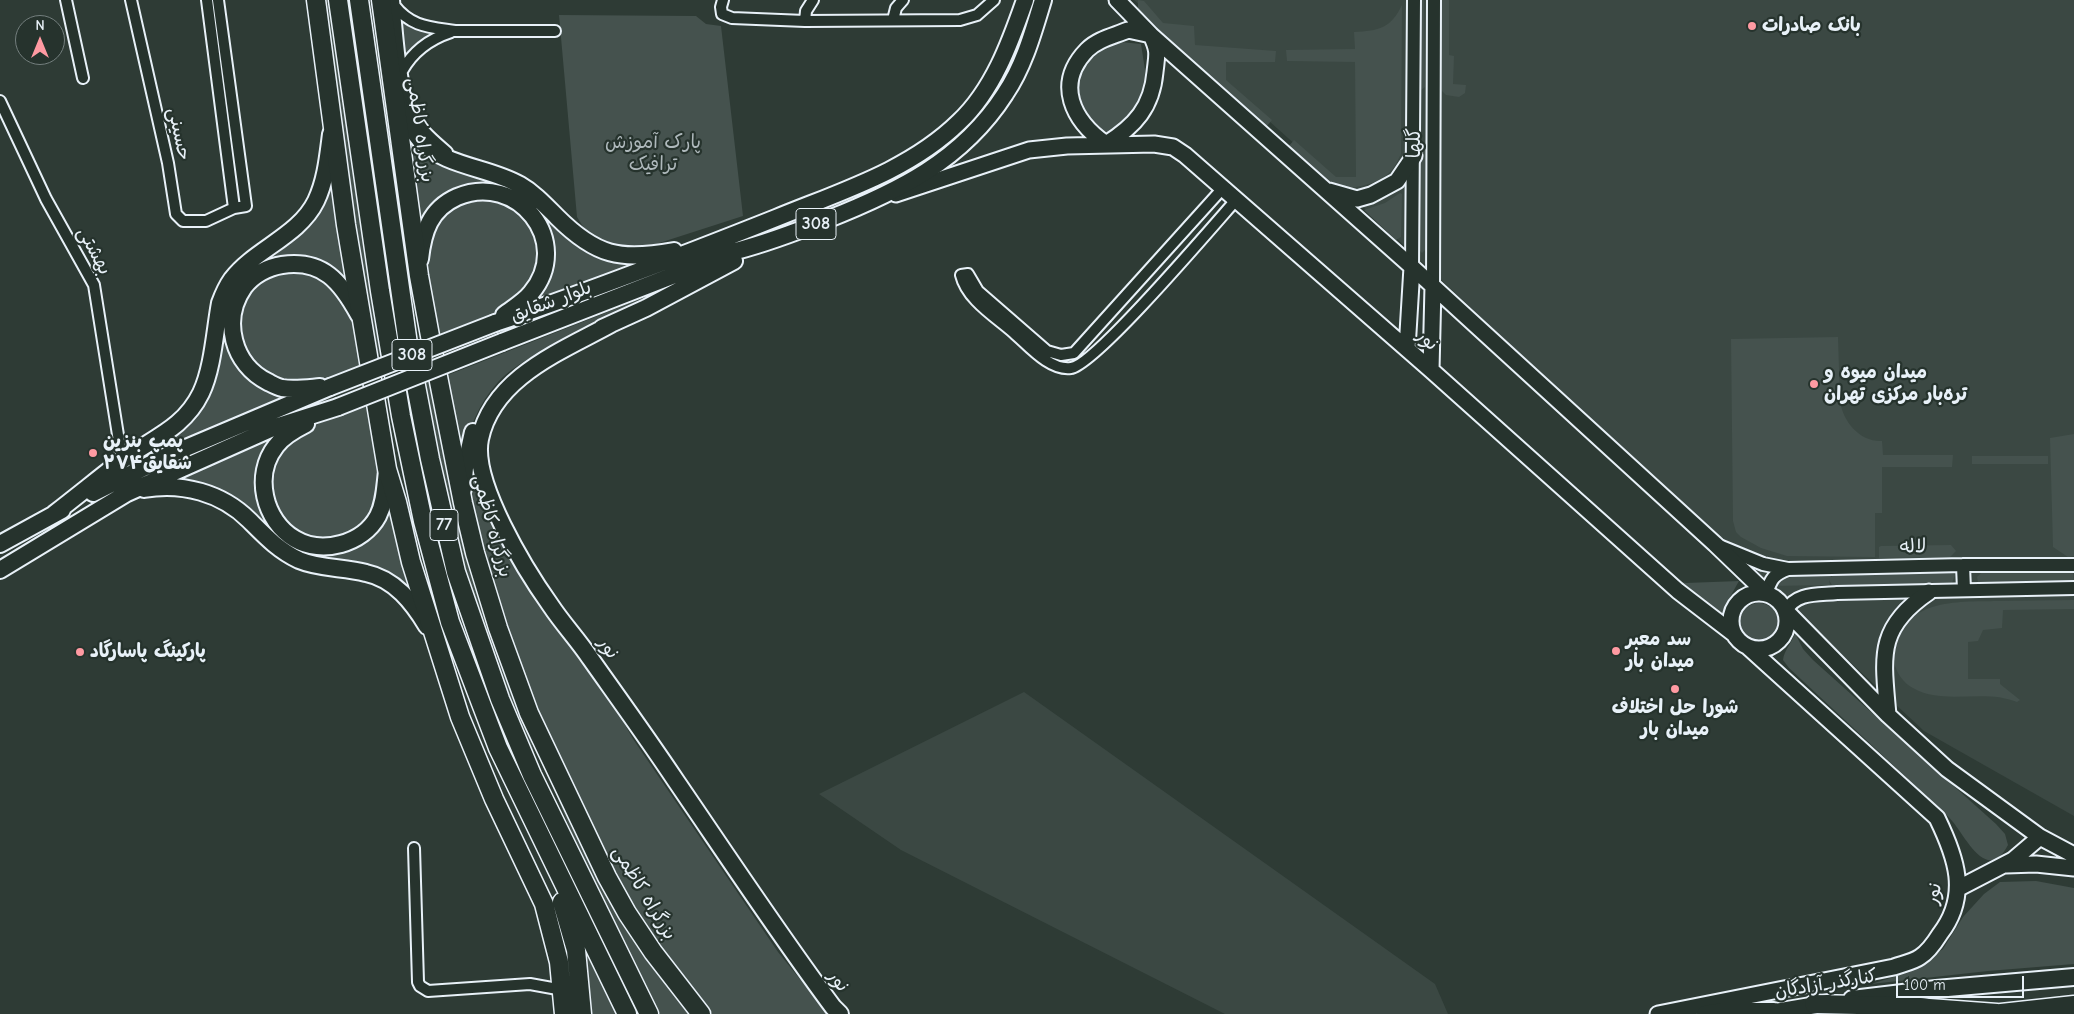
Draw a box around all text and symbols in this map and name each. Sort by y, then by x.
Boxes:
north arrow [15,15,65,65]
place label: بانک صادرات [1762,15,1861,37]
text: N [35,17,45,34]
marker: بانک صادرات [1746,20,1758,32]
street label: بزرگراه کاظمی [401,76,439,184]
street label: حسینی [162,106,196,162]
street label: گلها [1404,128,1426,158]
park label: پارک آموزش ترافیک [605,132,701,176]
road number: 308 [796,208,836,240]
street label: بهشتی [72,223,116,279]
street label: بلوار شقایق [507,276,595,328]
street label: نور [1411,324,1443,356]
road number: 308 [392,340,432,370]
place label: میدان میوه و تره‌بار مرکزی تهران [1824,362,1967,406]
marker: میدان میوه و تره‌بار مرکزی تهران [1808,378,1820,390]
place label: پمپ بنزین ۲۷۴شقایق [103,431,192,475]
marker: پمپ بنزین ۲۷۴شقایق [87,447,99,459]
street label: بزرگراه کاظمی [467,472,517,580]
road number: 77 [430,510,458,540]
street label: لاله [1899,535,1927,559]
place label: سد معبر میدان بار [1626,629,1694,673]
street label: نور [592,632,624,664]
place label: پارکینگ پاسارگاد [90,641,206,663]
marker: سد معبر میدان بار [1610,645,1622,657]
marker: پارکینگ پاسارگاد [74,646,86,658]
marker: شورا حل اختلاف میدان بار [1669,683,1681,695]
place label: شورا حل اختلاف میدان بار [1612,697,1738,741]
street label: بزرگراه کاظمی [607,842,681,944]
street label: نور [1921,881,1947,907]
street label: نور [822,965,854,997]
street label: کنارگذر آزادگان [1773,965,1879,1003]
scale bar [1899,966,2026,998]
text: 100 m [1904,976,1946,994]

